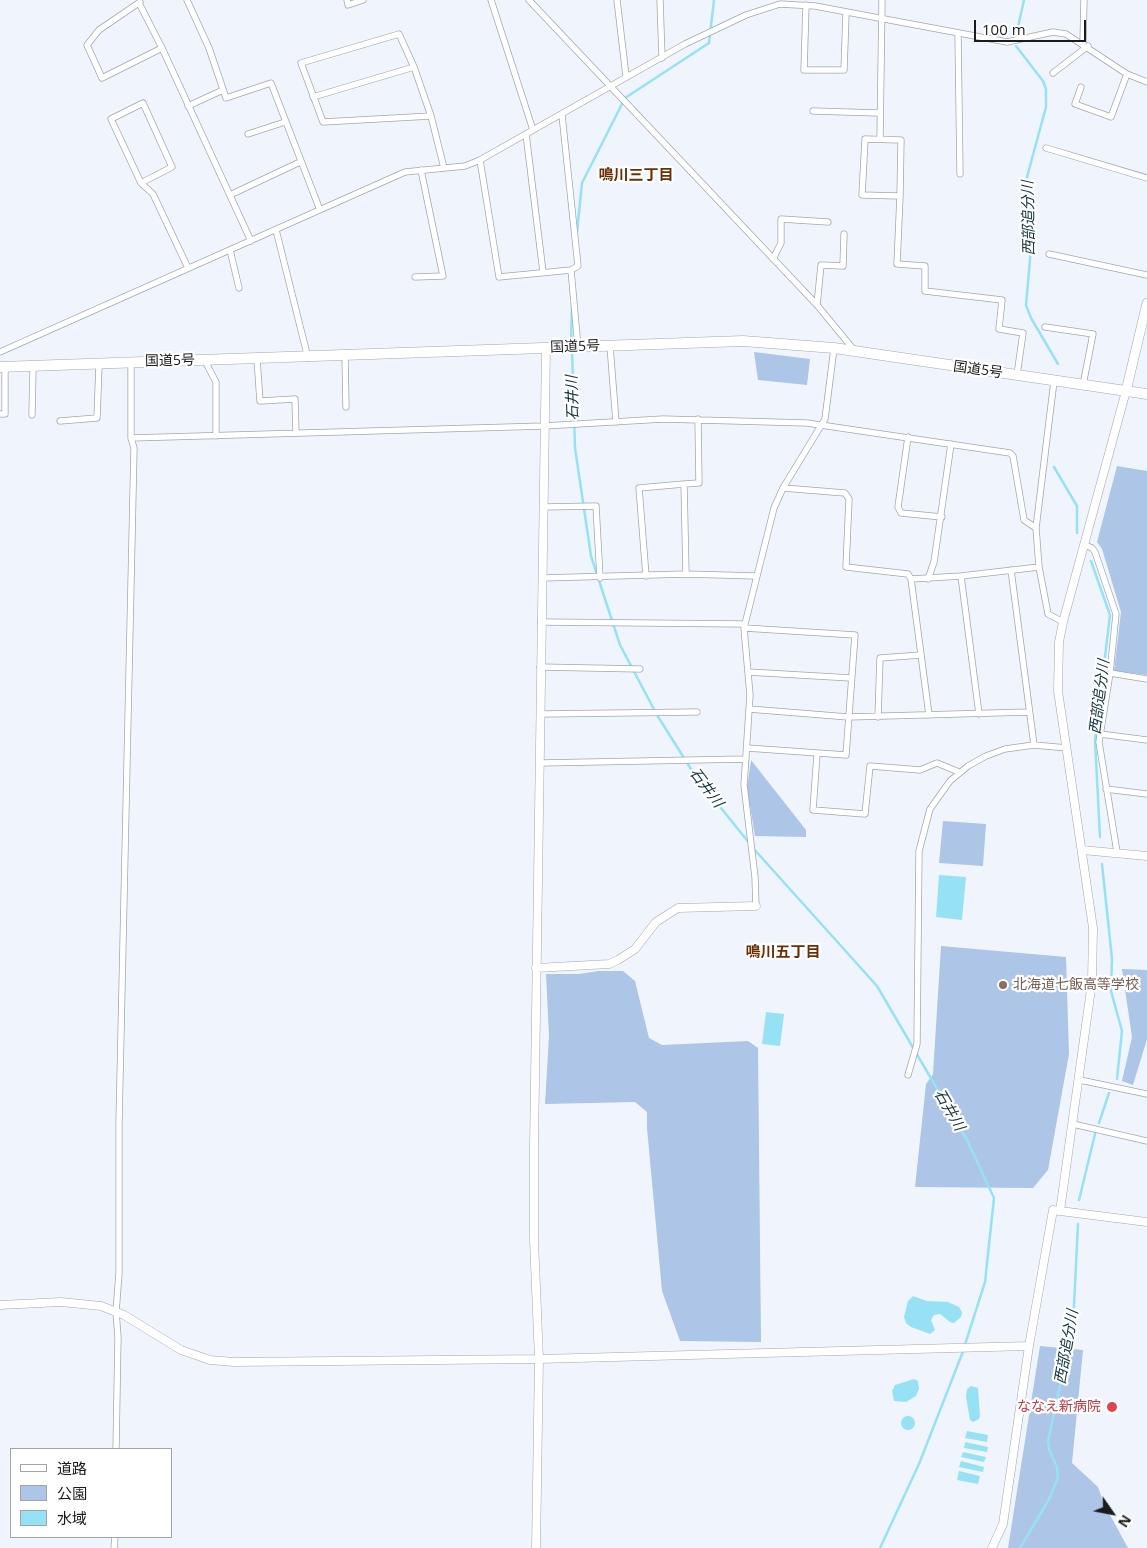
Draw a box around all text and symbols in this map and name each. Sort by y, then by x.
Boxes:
scale bar [977,10,1090,42]
text: 100 m [982,19,1026,39]
district label: 鳴川三丁目 [599,167,673,185]
water label: 西部追分川 [1019,180,1039,256]
street label: 国道5号 [550,338,600,356]
street label: 国道5号 [145,352,195,370]
street label: 国道5号 [952,358,1004,382]
water label: 石井川 [563,375,583,421]
water label: 西部追分川 [1086,659,1114,735]
water label: 石井川 [685,765,727,811]
district label: 鳴川五丁目 [746,944,820,962]
place label: 北海道七飯高等学校 [1013,977,1139,993]
marker: 北海道七飯高等学校 [997,979,1009,991]
water label: 石井川 [930,1086,968,1134]
water label: 西部追分川 [1052,1309,1082,1385]
place label: ななえ新病院 [1017,1399,1101,1415]
marker: ななえ新病院 [1105,1400,1119,1414]
legend [10,1448,172,1538]
text: 道路 [57,1458,87,1478]
text: 公園 [57,1483,87,1503]
north arrow [1087,1488,1137,1538]
text: 水域 [57,1508,87,1528]
text: N [1114,1511,1136,1531]

